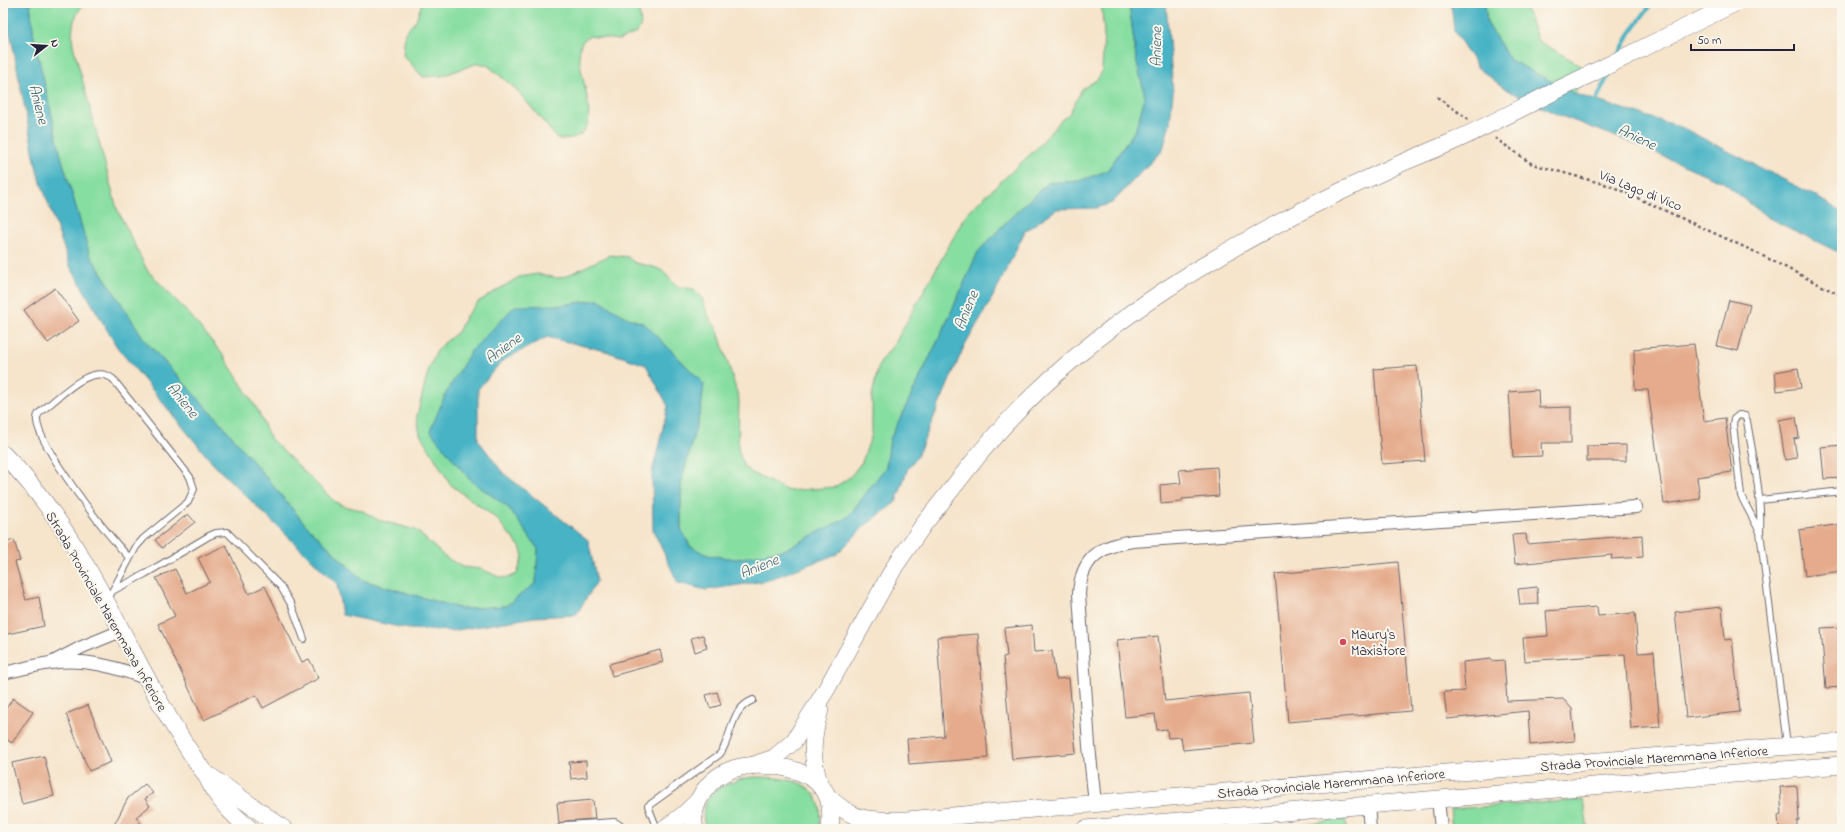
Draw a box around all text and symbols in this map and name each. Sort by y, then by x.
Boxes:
water label: Aniene [1146,25,1168,67]
north arrow [26,26,66,66]
scale bar [1691,26,1794,52]
text: 50 m [1697,32,1721,50]
text: N [46,37,63,49]
water label: Aniene [22,82,54,128]
water label: Aniene [1614,119,1661,157]
street label: Via Lago di Vico [1594,165,1685,219]
water label: Aniene [949,286,985,333]
water label: Aniene [481,327,527,370]
water label: Aniene [161,378,204,424]
street label: Strada Provinciale Maremmana Inferiore [40,508,172,716]
water label: Aniene [737,549,783,585]
place label: Maury's Maxistore [1351,625,1406,662]
marker: Maury's Maxistore [1338,637,1348,647]
street label: Strada Provinciale Maremmana Inferiore [1540,741,1769,778]
street label: Strada Provinciale Maremmana Inferiore [1217,764,1446,805]

